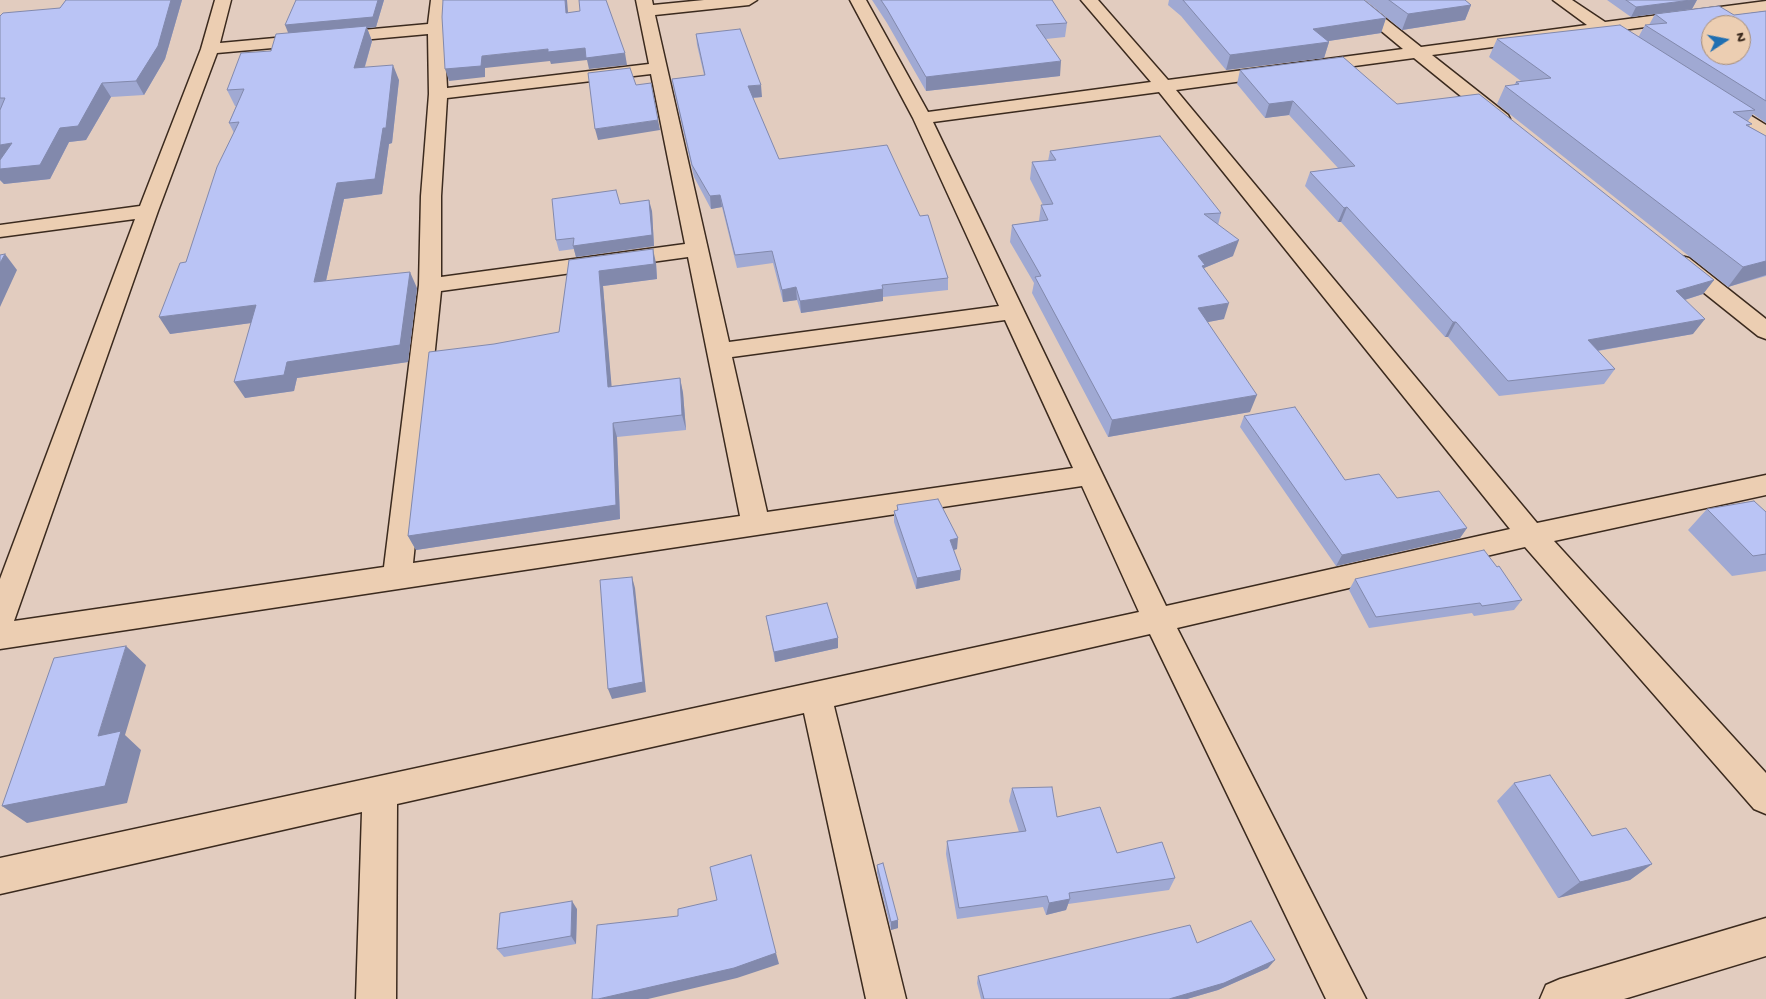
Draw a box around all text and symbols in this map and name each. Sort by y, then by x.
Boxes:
north arrow [1701,15,1751,65]
text: N [1731,31,1749,43]

